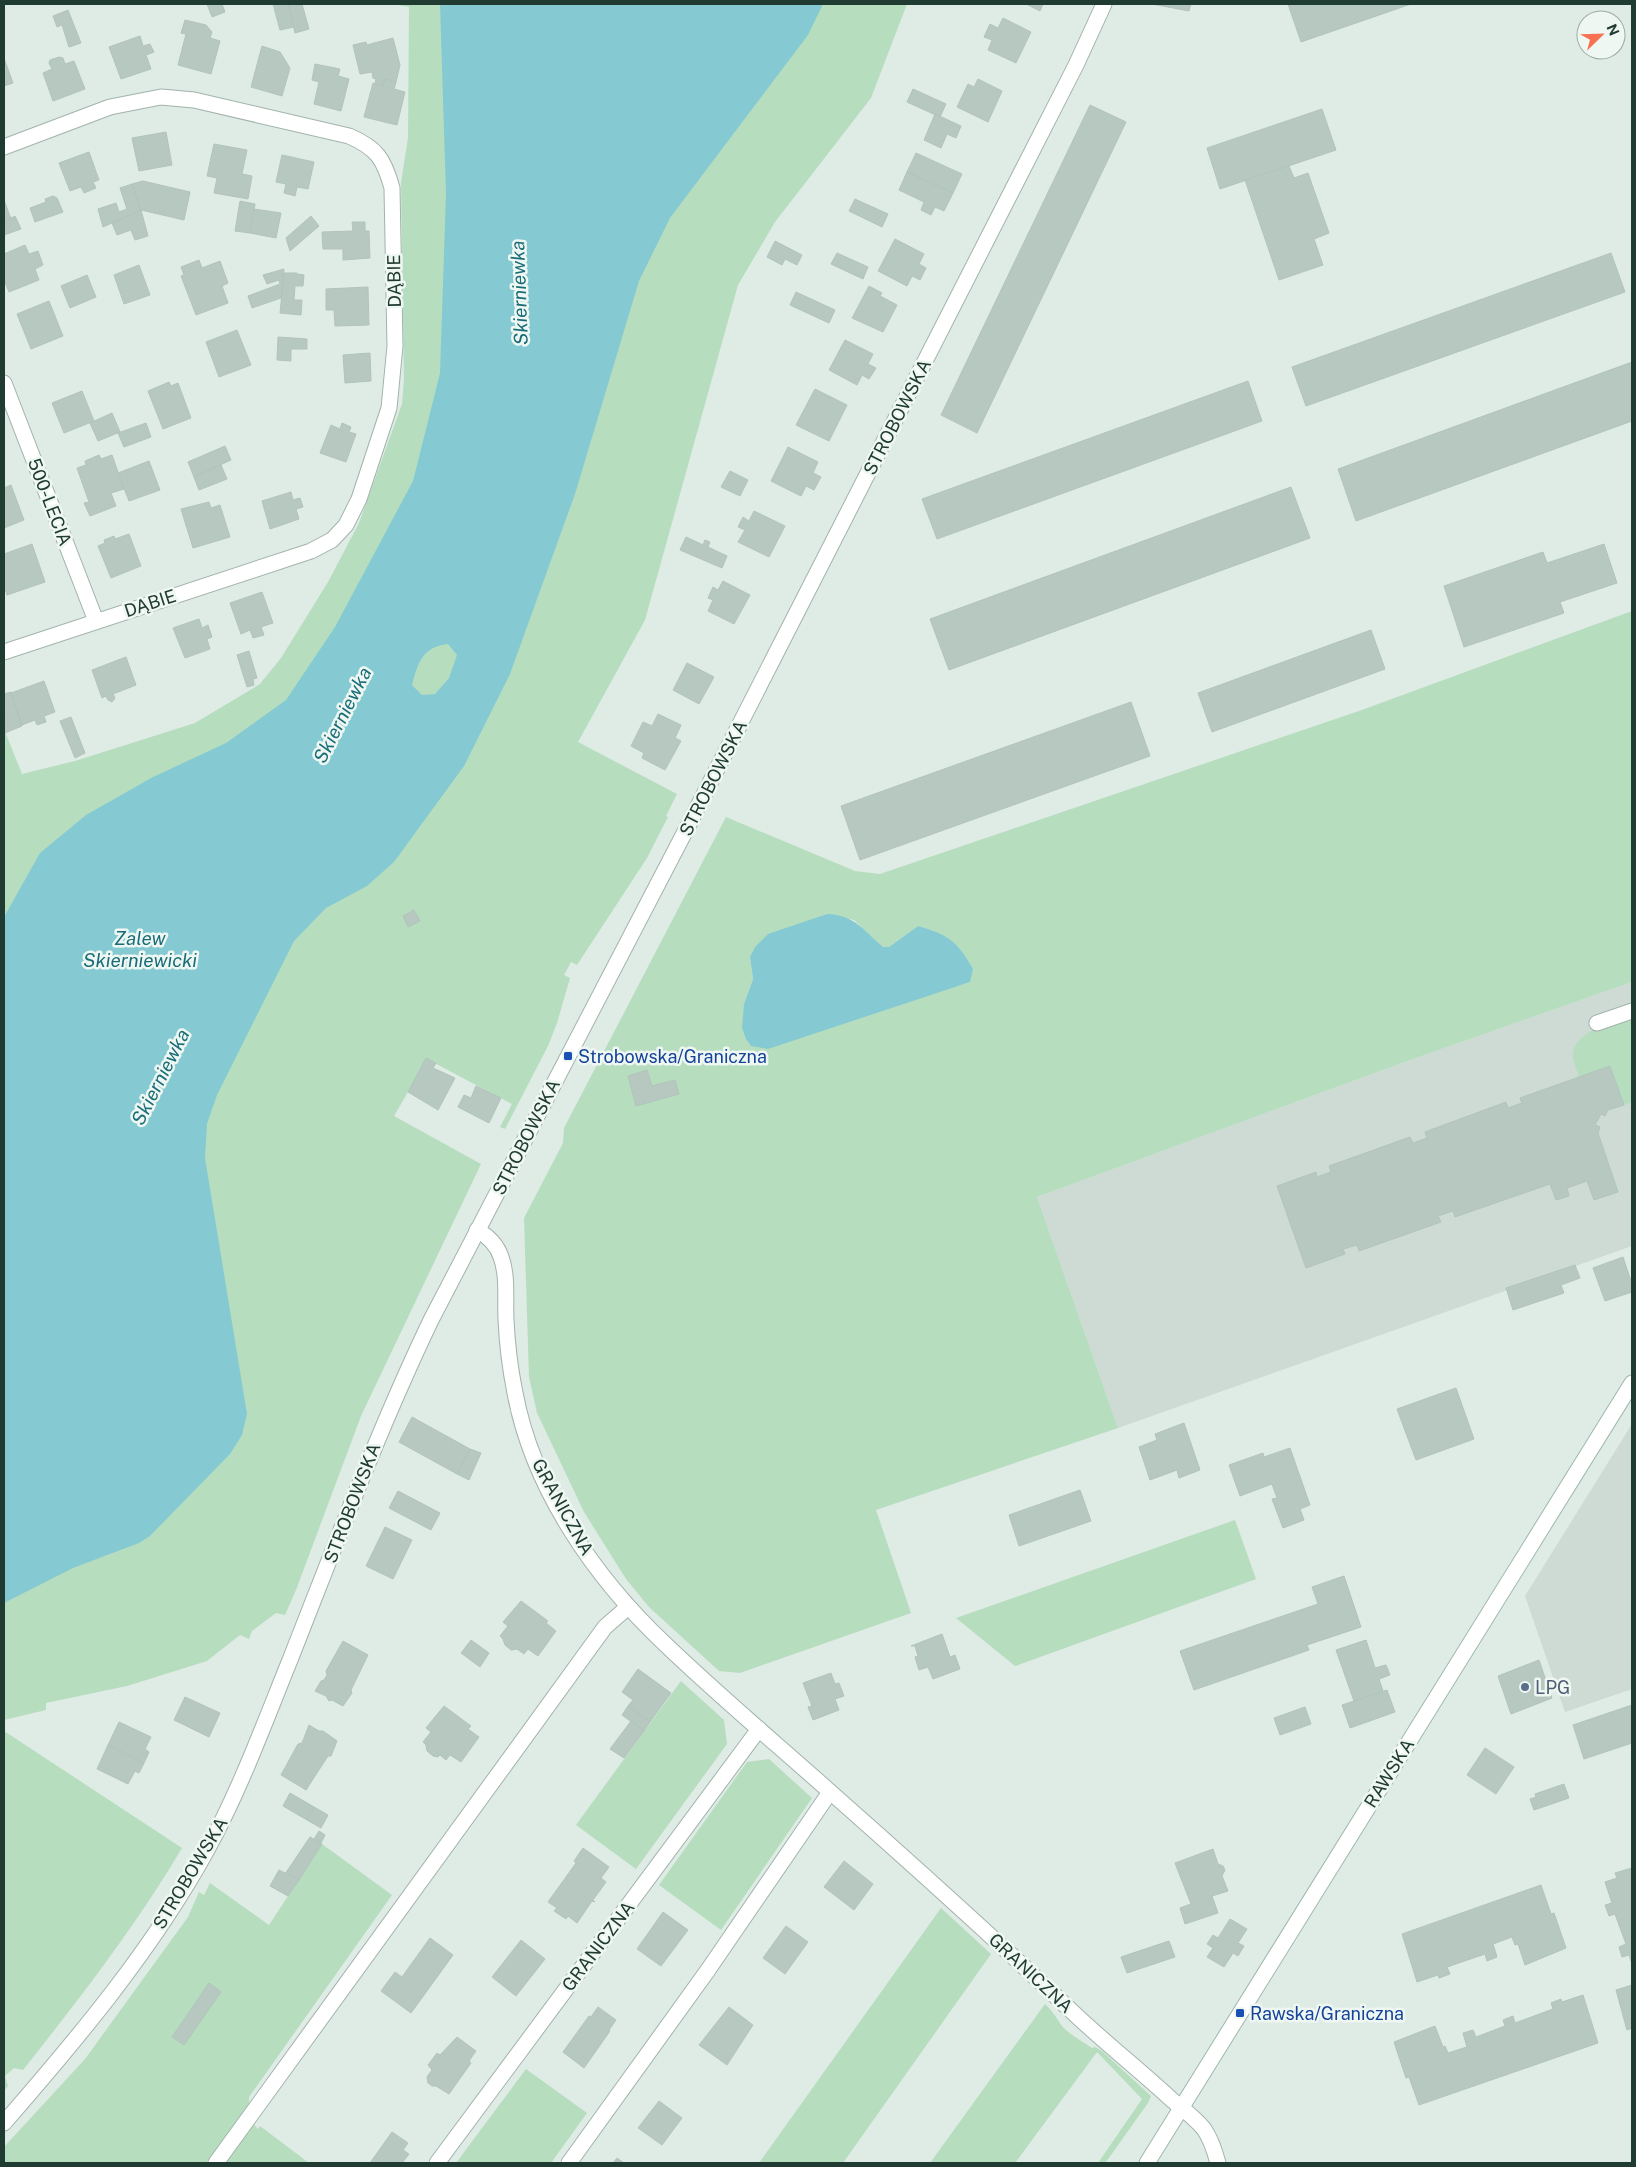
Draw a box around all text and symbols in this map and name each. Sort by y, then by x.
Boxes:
north arrow [1576,10,1626,60]
text: N [1603,22,1622,38]
water label: Skierniewka [506,240,532,346]
street label: DĄBIE [383,254,405,308]
street label: STROBOWSKA [859,356,935,478]
street label: 500-LECIA [24,455,76,549]
street label: DĄBIE [121,585,179,621]
water label: Skierniewka [308,663,376,767]
street label: STROBOWSKA [675,717,751,839]
water label: Zalew Skierniewicki [83,927,197,971]
water label: Skierniewka [126,1025,194,1129]
place label: Strobowska/Graniczna [578,1046,767,1067]
marker: Strobowska/Graniczna [562,1050,574,1062]
street label: STROBOWSKA [488,1076,564,1198]
street label: STROBOWSKA [319,1440,385,1566]
street label: GRANICZNA [528,1455,598,1559]
place label: LPG [1535,1677,1570,1698]
marker: LPG [1519,1681,1531,1693]
street label: RAWSKA [1360,1735,1418,1811]
street label: STROBOWSKA [148,1813,232,1933]
street label: GRANICZNA [557,1897,639,1995]
street label: GRANICZNA [985,1929,1077,2017]
place label: Rawska/Graniczna [1250,2003,1404,2024]
marker: Rawska/Graniczna [1234,2007,1246,2019]

